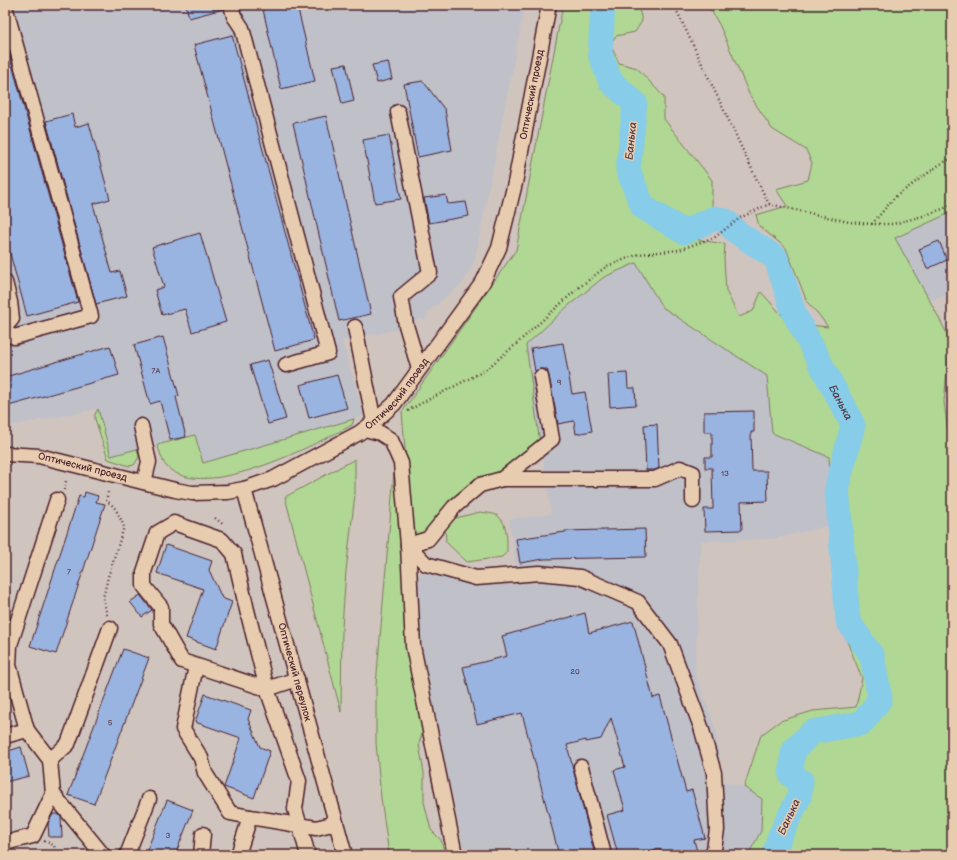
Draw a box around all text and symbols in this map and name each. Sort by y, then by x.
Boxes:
street label: Оптический проезд [517,49,546,141]
water label: Банька [623,121,640,161]
street label: Оптический проезд [363,356,431,432]
house number: 7А [152,366,161,375]
house number: 9 [557,378,562,387]
water label: Банька [826,382,856,423]
street label: Оптический проезд [37,450,128,484]
house number: 13 [721,469,729,478]
house number: 7 [67,567,71,576]
street label: Оптический переулок [275,622,314,723]
house number: 20 [570,667,580,676]
house number: 5 [108,718,113,727]
water label: Банька [775,797,803,837]
house number: 3 [166,831,171,840]

